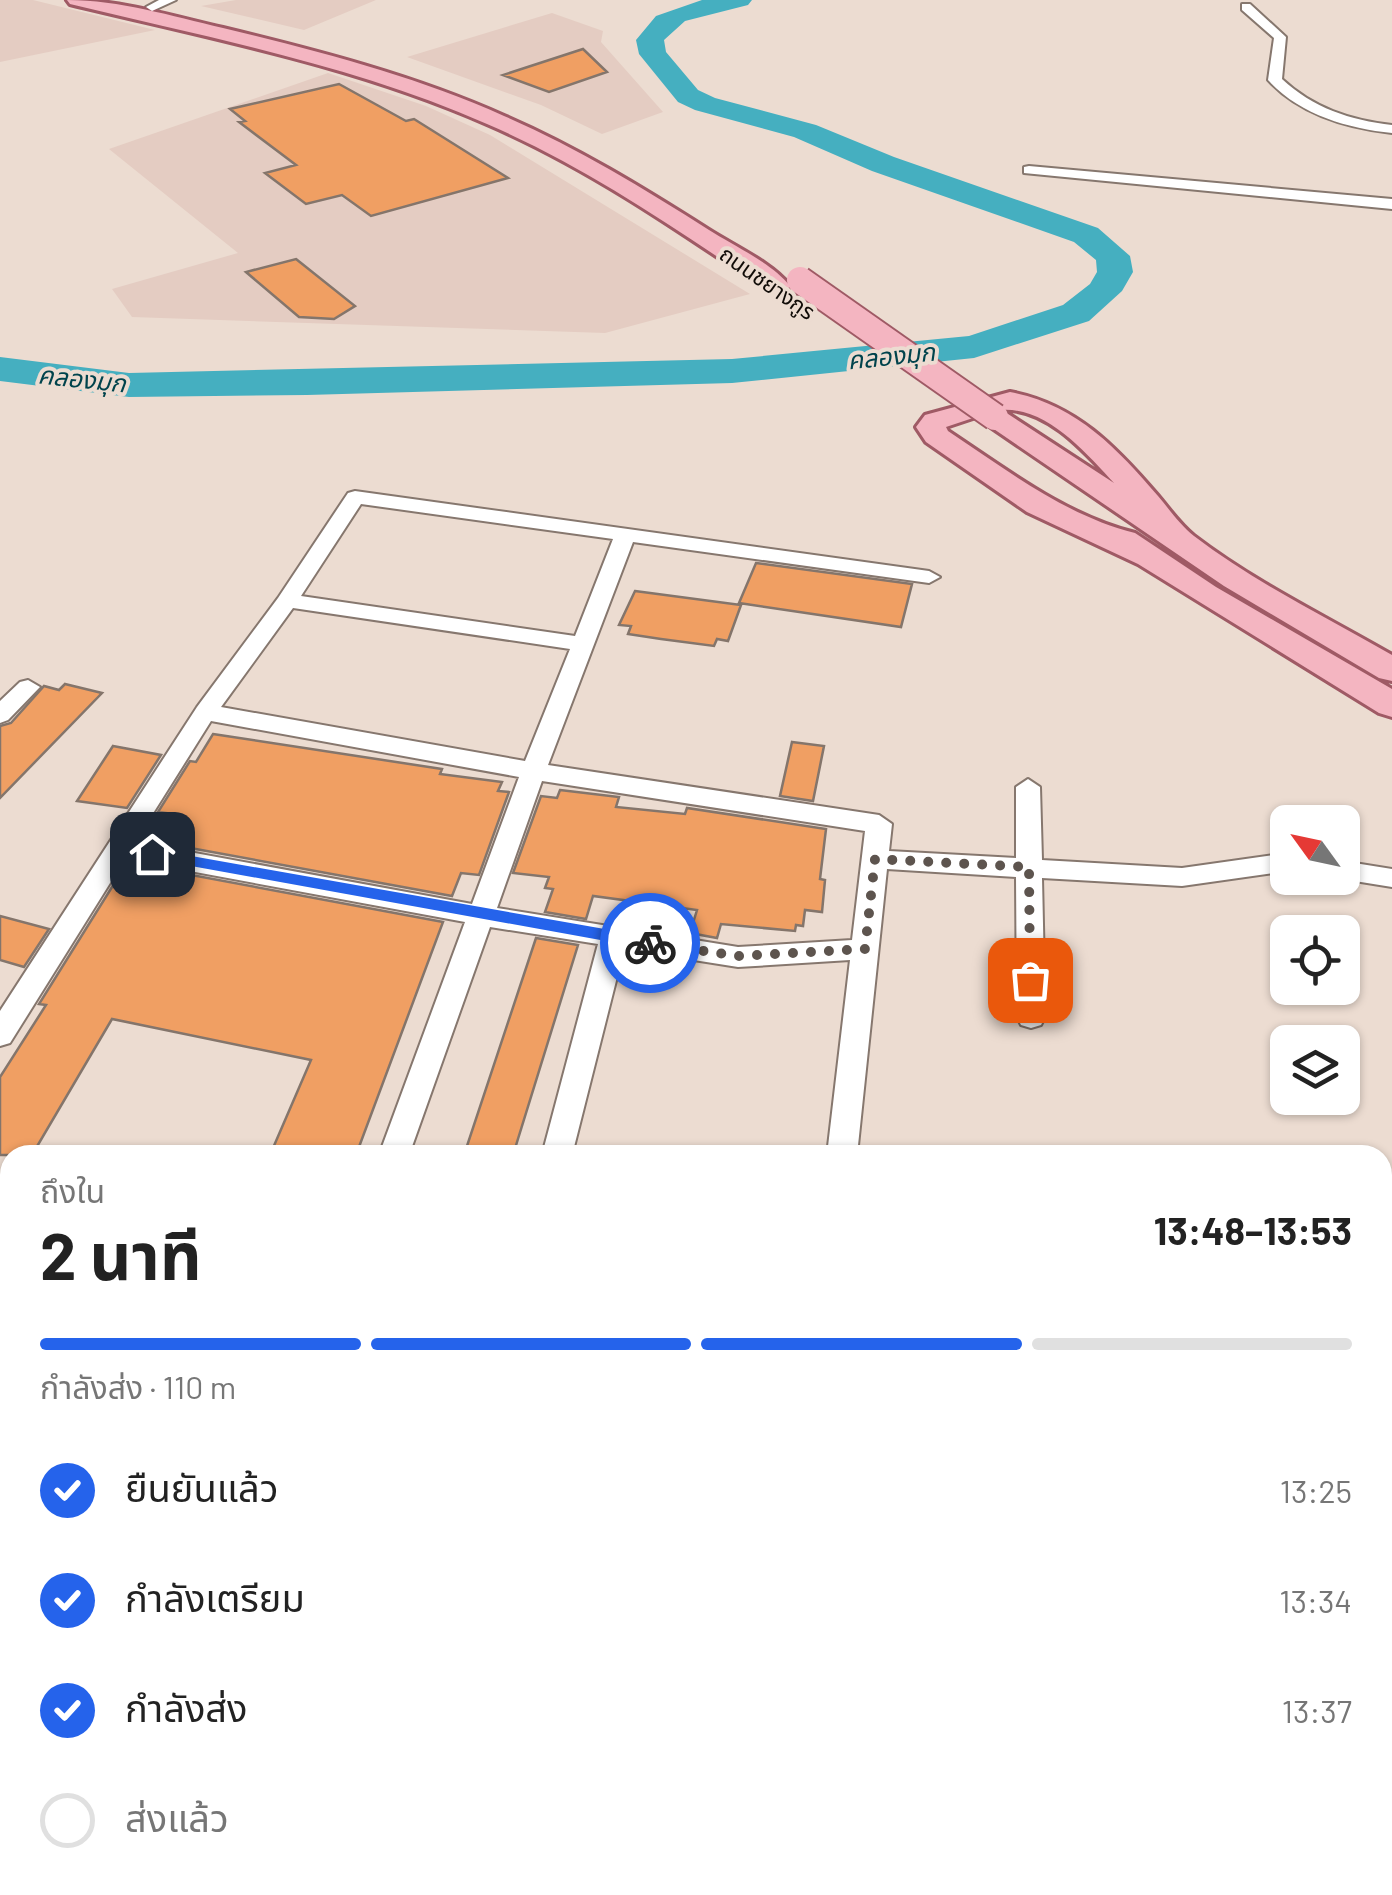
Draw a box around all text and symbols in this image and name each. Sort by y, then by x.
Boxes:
street label: ถนนชยางกูร [714,240,821,326]
water label: คลองมุก [846,335,937,376]
water label: คลองมุก [37,358,128,400]
north arrow [1270,805,1360,895]
map controls [1270,805,1360,1115]
pin [110,812,195,897]
icon: home [125,827,180,882]
courier [600,893,700,993]
button: locate [1270,915,1360,1005]
icon: bike [623,916,678,971]
pin [988,938,1073,1023]
icon: bag [1003,953,1058,1008]
button: layers [1270,1025,1360,1115]
text: ถึงใน [40,1171,105,1209]
text: 13:48–13:53 [1154,1207,1352,1253]
text: 2 นาที [40,1215,202,1293]
text: กำลังส่ง · 110 m [40,1367,236,1405]
icon: check [40,1463,95,1518]
text: ยืนยันแล้ว [125,1464,278,1510]
text: 13:25 [1280,1471,1352,1509]
icon: check [40,1573,95,1628]
text: กำลังเตรียม [125,1574,305,1620]
text: 13:34 [1279,1581,1352,1619]
icon: check [40,1683,95,1738]
text: กำลังส่ง [125,1684,247,1730]
text: 13:37 [1282,1691,1352,1729]
text: ส่งแล้ว [125,1794,229,1840]

